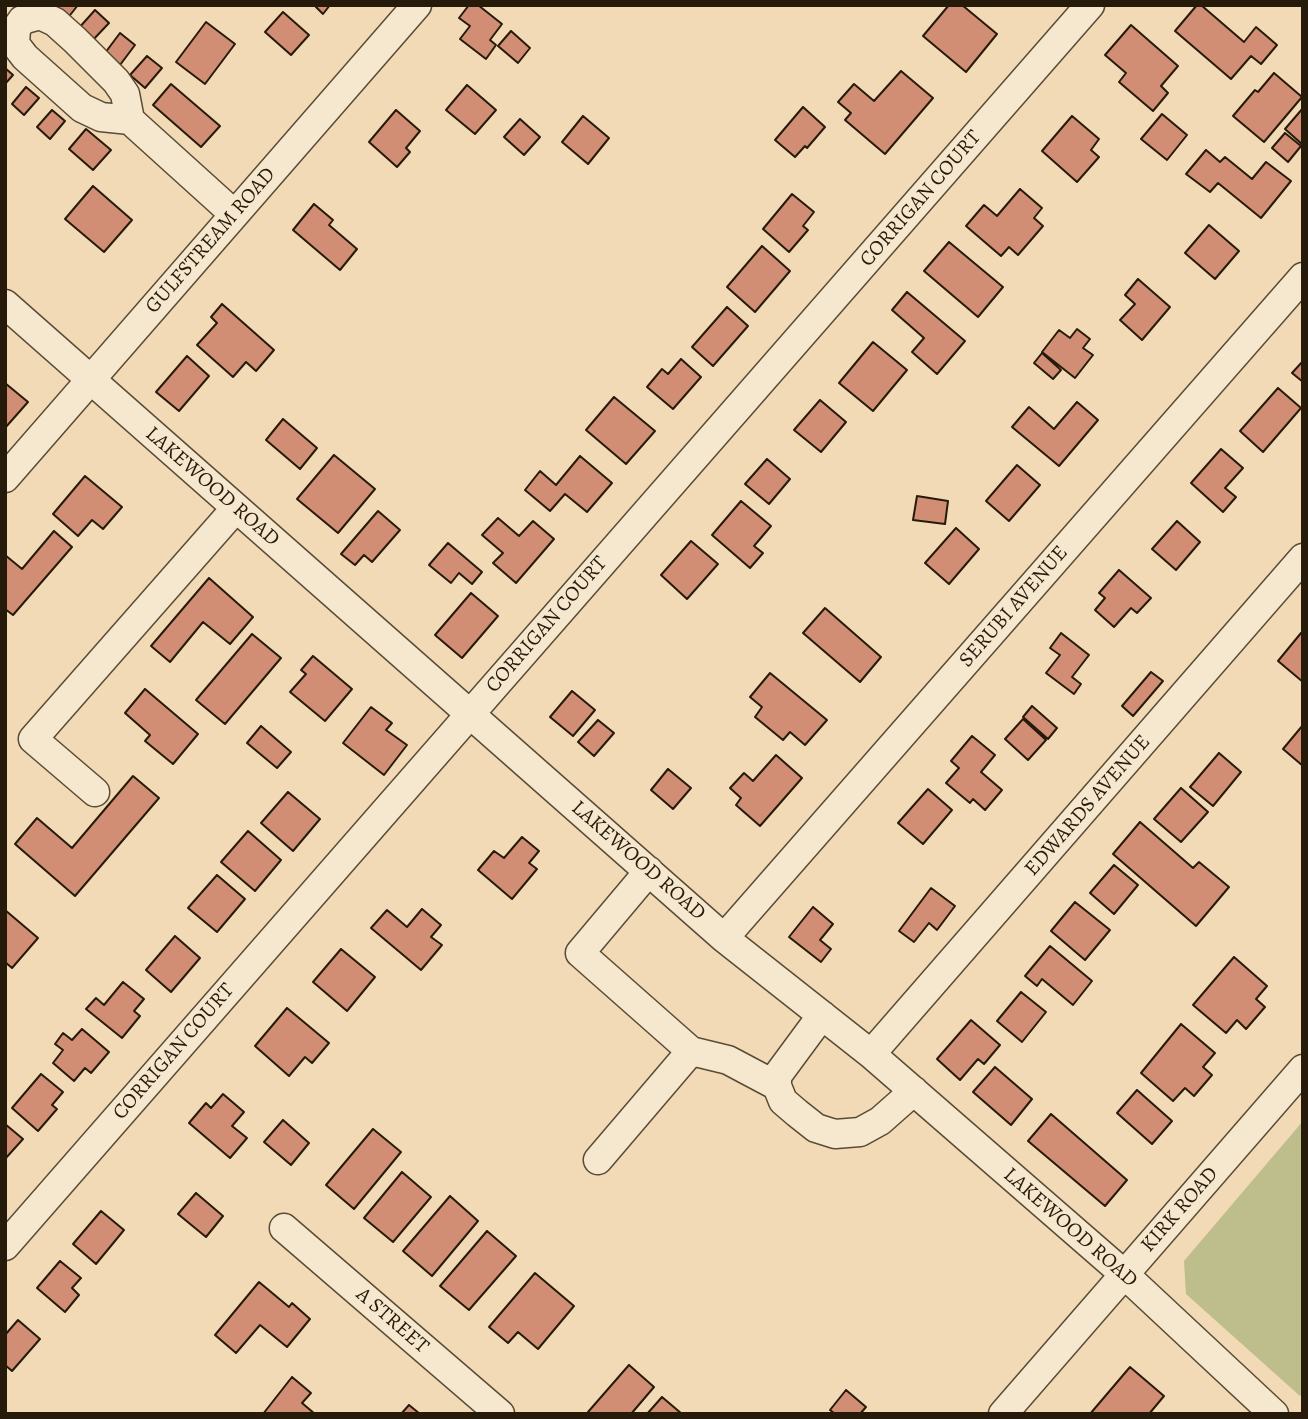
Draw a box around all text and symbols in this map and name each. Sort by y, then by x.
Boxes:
street label: CORRIGAN COURT [855,126,987,272]
street label: GULFSTREAM ROAD [141,163,281,319]
street label: LAKEWOOD ROAD [140,422,284,552]
street label: SERUBI AVENUE [954,541,1074,673]
street label: CORRIGAN COURT [481,552,613,698]
street label: EDWARDS AVENUE [1020,730,1156,882]
street label: LAKEWOOD ROAD [566,796,710,926]
street label: CORRIGAN COURT [108,979,240,1125]
street label: KIRK ROAD [1136,1162,1224,1258]
street label: LAKEWOOD ROAD [998,1163,1142,1293]
street label: A STREET [350,1283,434,1359]

